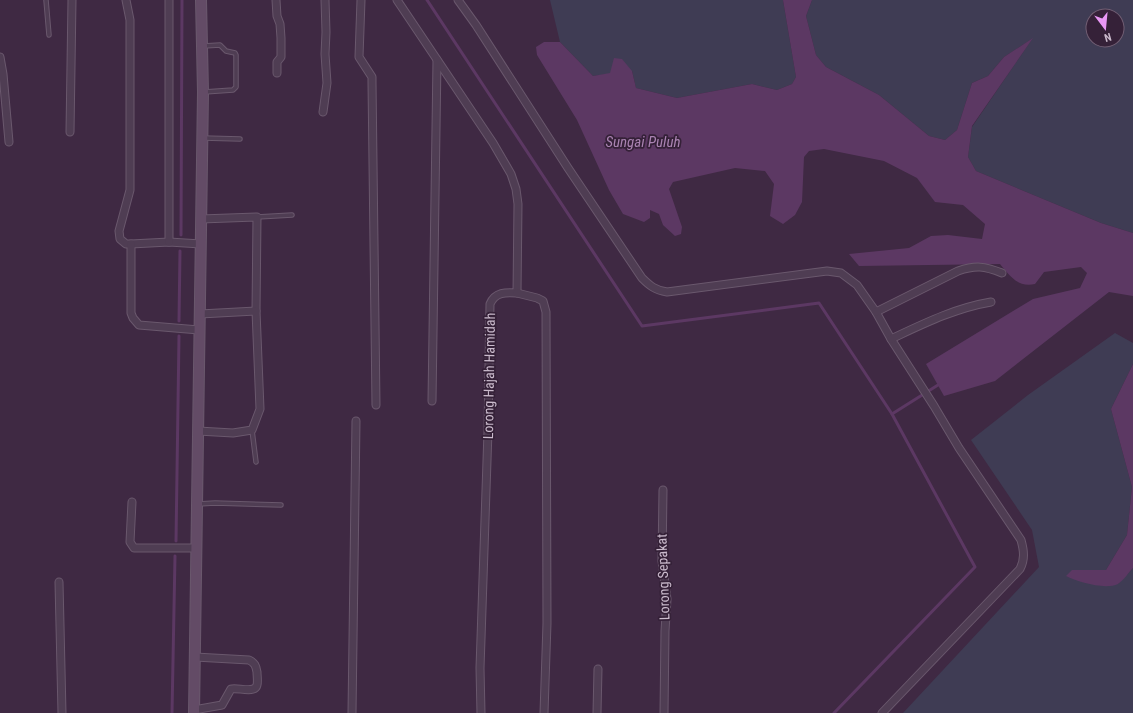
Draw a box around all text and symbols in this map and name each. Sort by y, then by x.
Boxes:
north arrow [1085,8,1125,48]
text: N [1102,30,1113,44]
water label: Sungai Puluh [605,133,681,151]
street label: Lorong Hajah Hamidah [480,313,498,439]
street label: Lorong Sepakat [653,534,673,620]

